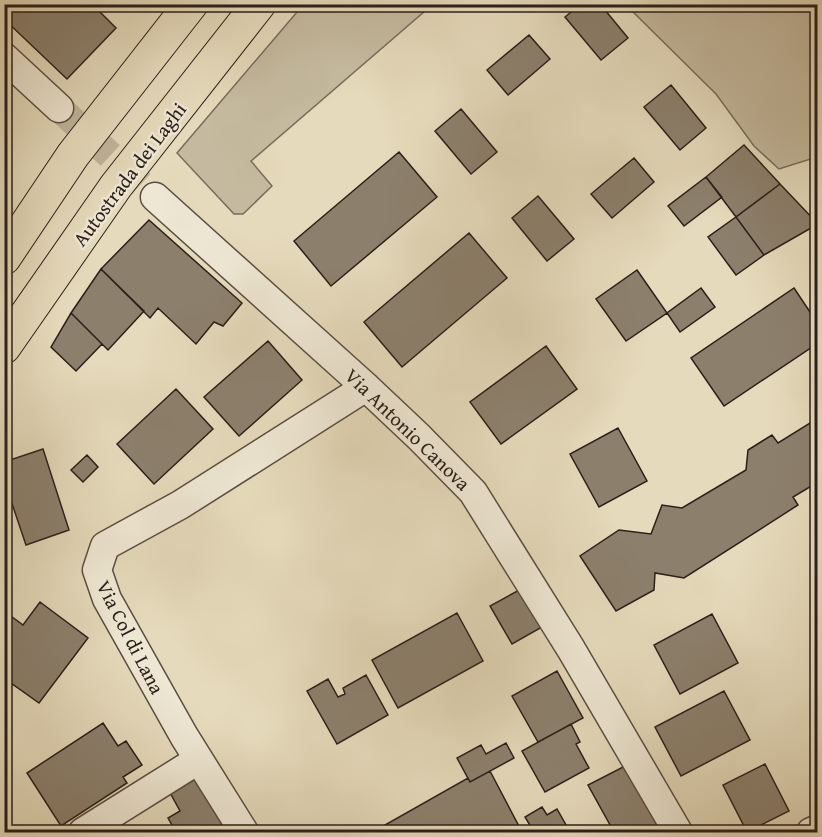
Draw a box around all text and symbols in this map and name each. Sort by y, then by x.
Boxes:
street label: Autostrada dei Laghi [65,96,193,252]
street label: Via Antonio Canova [339,361,478,497]
street label: Via Col di Lana [90,575,172,699]

